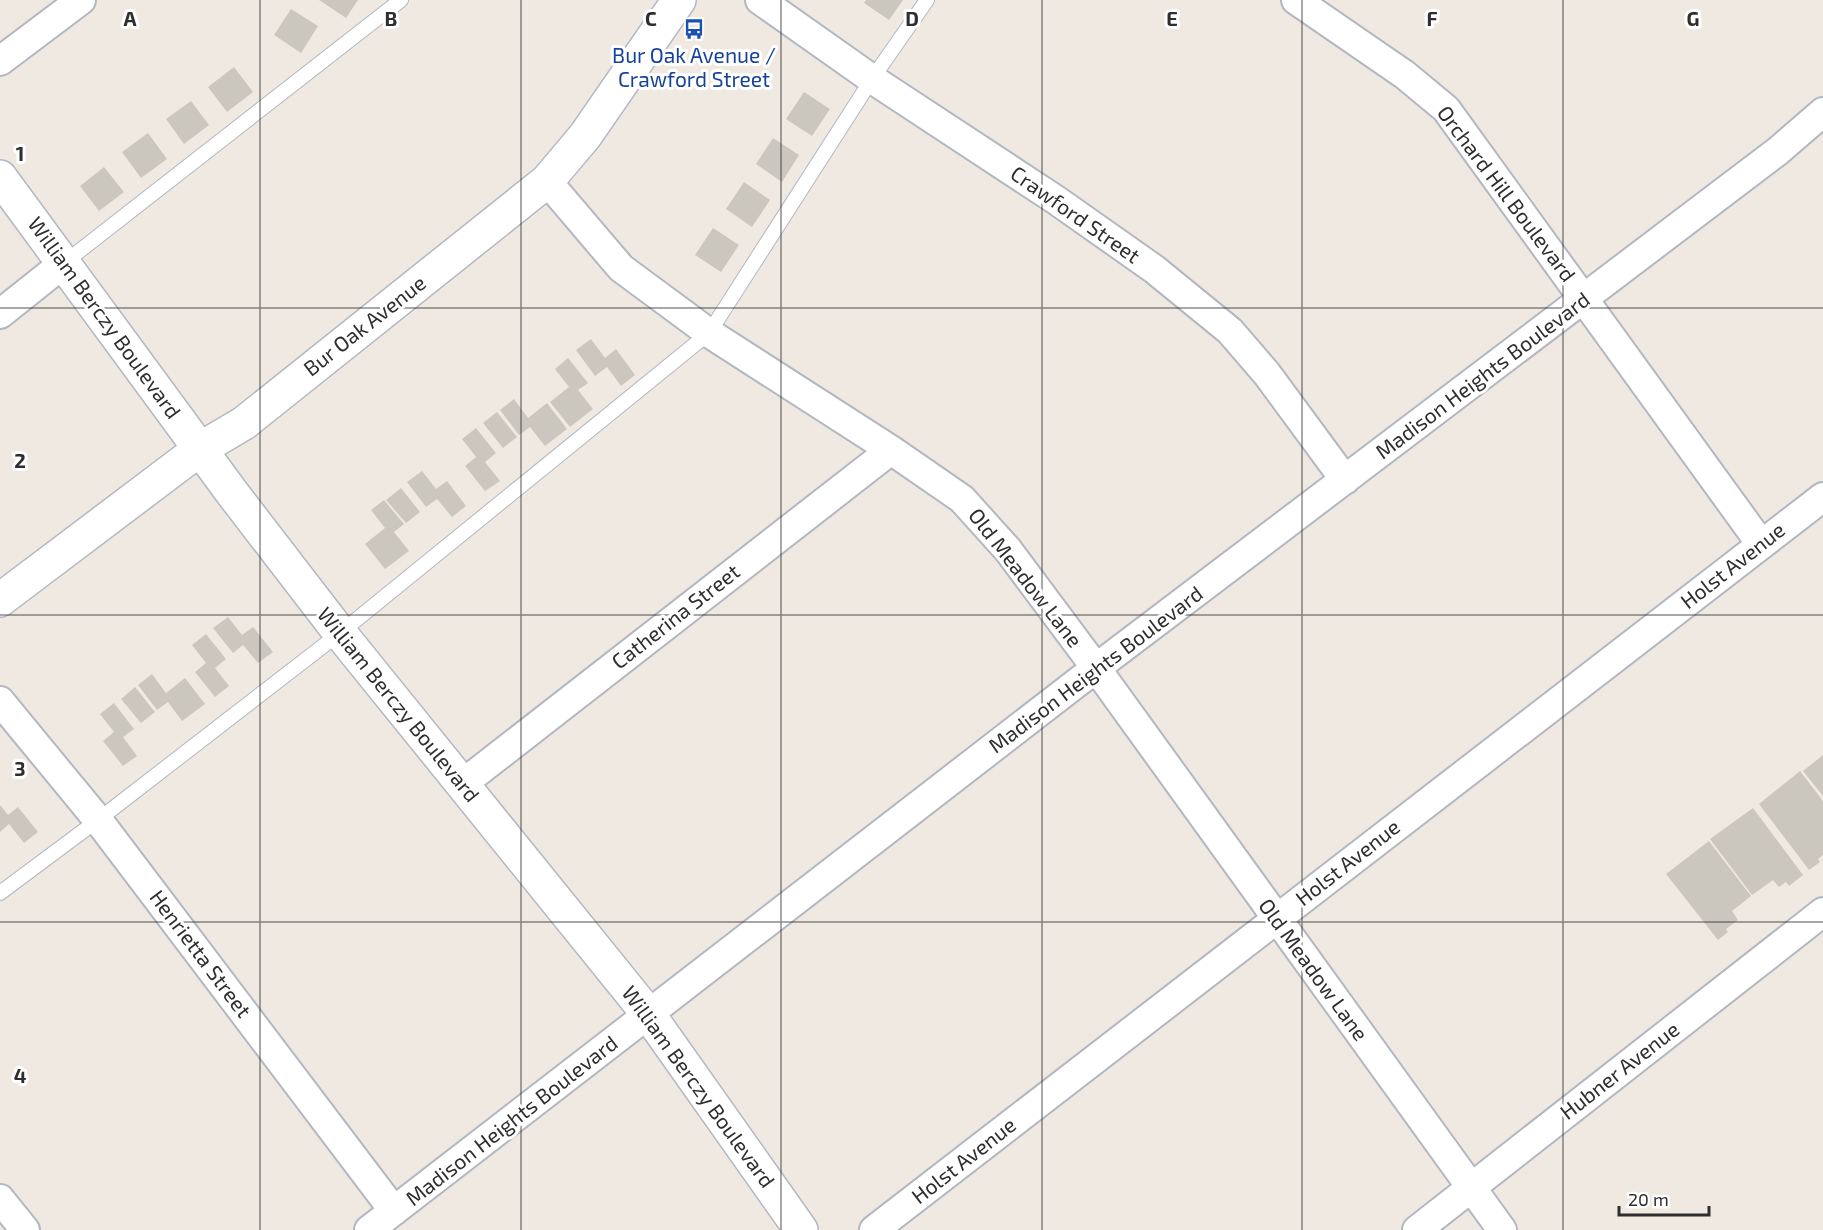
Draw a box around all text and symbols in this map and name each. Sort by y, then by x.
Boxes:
text: A [123,6,137,30]
text: B [385,6,397,30]
text: C [645,6,657,30]
text: D [905,6,919,30]
text: E [1166,6,1178,30]
text: F [1426,6,1438,30]
text: G [1687,6,1699,30]
bus stop icon: Bur Oak Avenue / Crawford Street [682,17,706,41]
place label: Bur Oak Avenue / Crawford Street [612,42,776,91]
street label: Orchard Hill Boulevard [1433,100,1582,286]
text: 1 [16,141,24,165]
street label: Crawford Street [1006,160,1145,268]
street label: William Berczy Boulevard [24,211,187,423]
street label: Bur Oak Avenue [298,269,430,380]
street label: Madison Heights Boulevard [1370,286,1594,464]
text: 2 [14,448,26,472]
street label: Old Meadow Lane [964,503,1088,652]
street label: Holst Avenue [1675,516,1789,613]
street label: Catherina Street [606,558,744,674]
street label: Madison Heights Boulevard [983,580,1207,758]
street label: William Berczy Boulevard [313,602,485,806]
text: 3 [14,756,26,780]
street label: Holst Avenue [1290,813,1404,910]
street label: Henrietta Street [145,884,257,1022]
street label: Old Meadow Lane [1254,893,1374,1045]
street label: William Berczy Boulevard [618,980,781,1192]
street label: Hubner Avenue [1555,1016,1684,1124]
street label: Madison Heights Boulevard [400,1029,622,1210]
text: 4 [14,1063,27,1087]
street label: Holst Avenue [906,1111,1020,1208]
scale bar [1619,1179,1709,1217]
text: 20 m [1628,1188,1669,1210]

